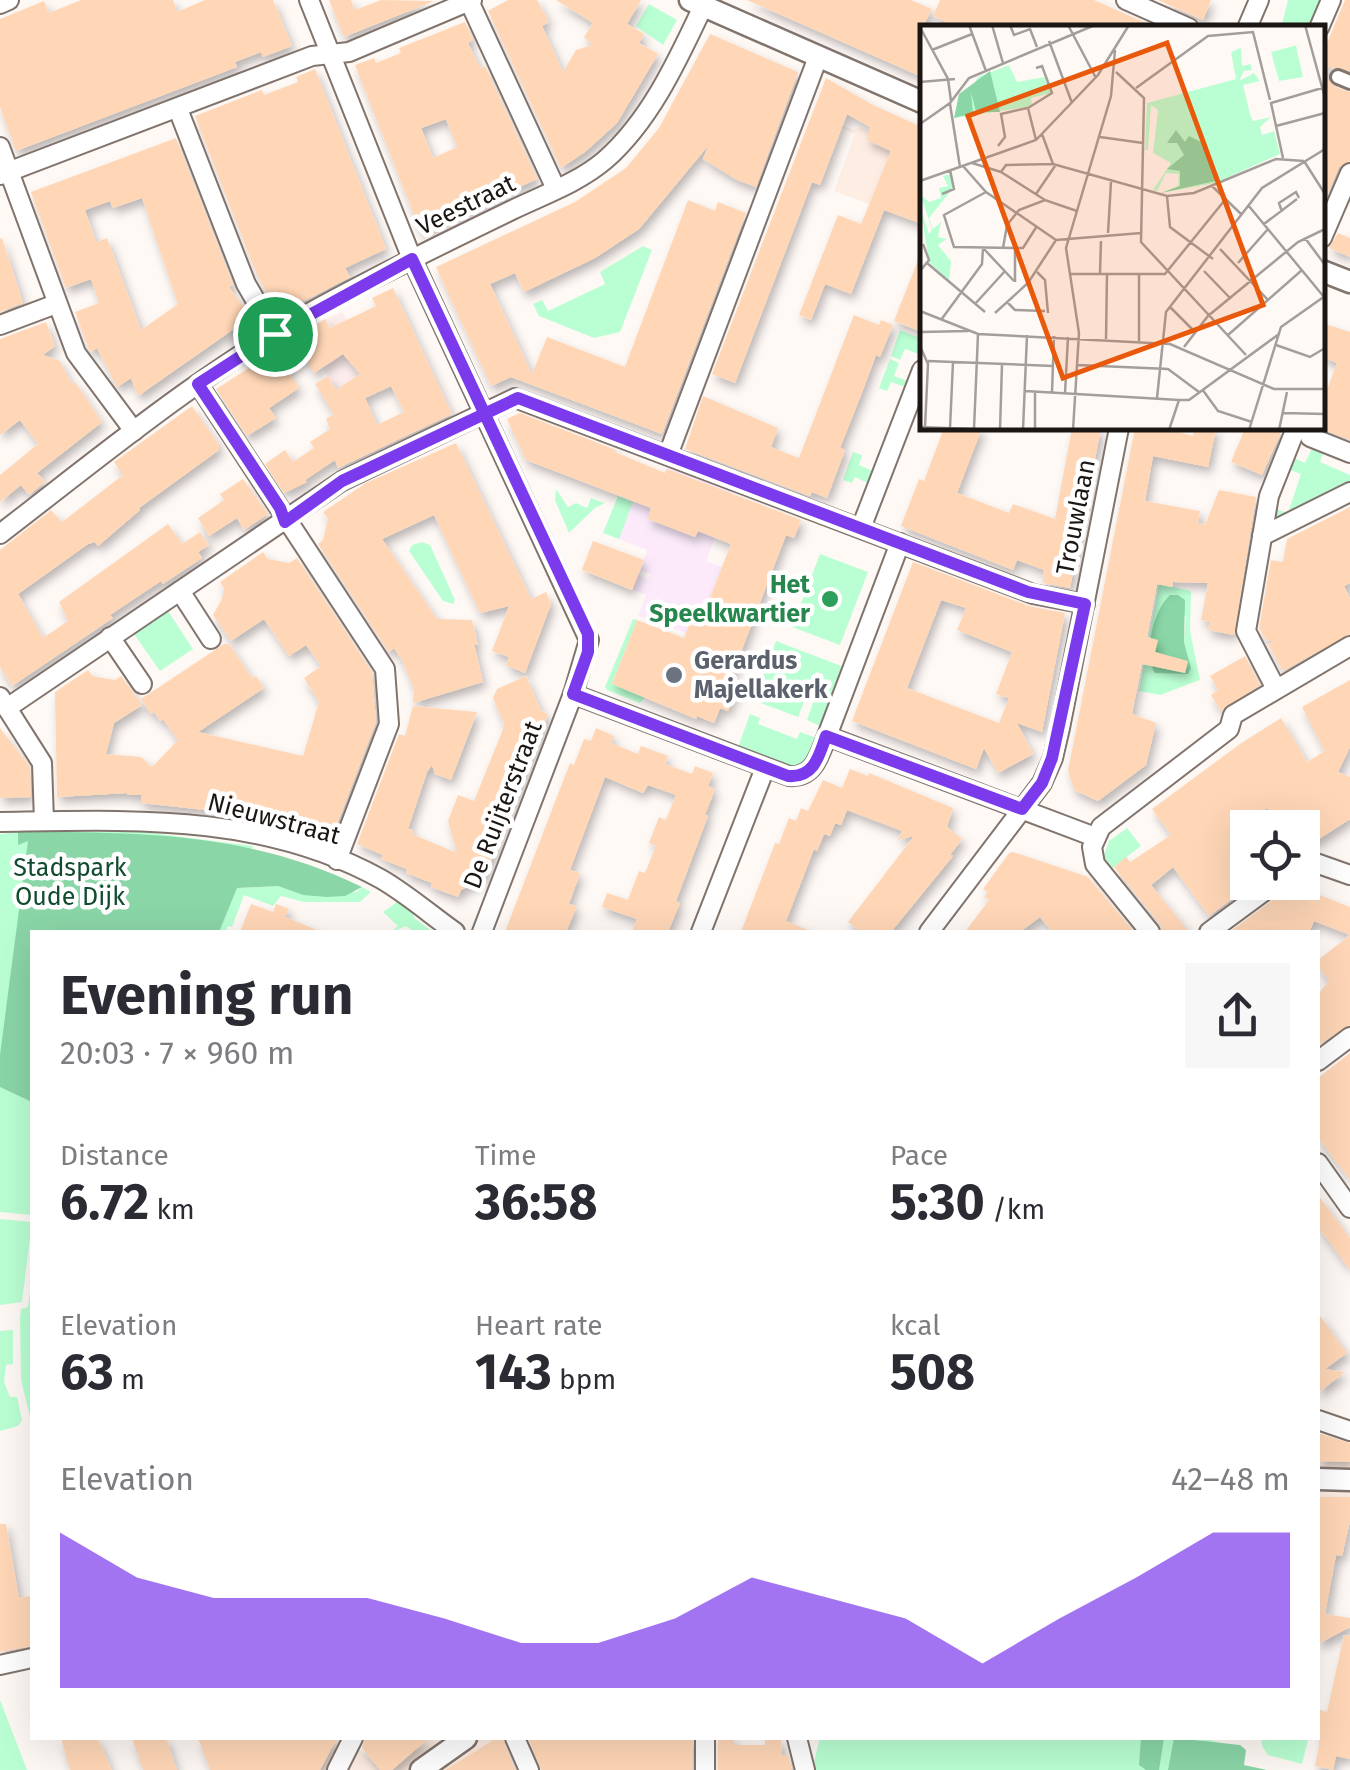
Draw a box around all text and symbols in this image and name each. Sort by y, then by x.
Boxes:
inset map [920,25,1325,430]
street label: Veestraat [412,168,521,242]
pin [233,292,318,377]
icon: arrive [248,307,303,362]
street label: Trouwlaan [1050,457,1102,577]
place label: Het Speelkwartier [649,570,811,629]
marker: Het Speelkwartier [819,588,841,610]
place label: Gerardus Majellakerk [694,646,829,705]
marker: Gerardus Majellakerk [663,664,685,686]
street label: De Ruijterstraat [457,716,549,893]
street label: Nieuwstraat [205,787,344,851]
map controls [1230,810,1320,900]
button: locate [1230,810,1320,900]
park label: Stadspark Oude Dijk [13,853,127,912]
text: Evening run [60,963,354,1029]
button: share [1185,963,1290,1068]
text: 20:03 · 7 × 960 m [60,1034,294,1072]
text: Distance [60,1139,169,1172]
text: Time [475,1139,537,1172]
text: Pace [890,1139,948,1172]
text: 6.72 [60,1172,149,1232]
text: 36:58 [475,1172,597,1232]
text: 5:30 [890,1172,985,1232]
text: km [149,1193,195,1226]
text: /km [985,1193,1045,1226]
text: Elevation [60,1309,177,1342]
text: Heart rate [475,1309,603,1342]
text: kcal [890,1309,940,1342]
text: 63 [60,1342,114,1402]
text: 143 [475,1342,552,1402]
text: 508 [890,1342,975,1402]
text: m [114,1363,145,1396]
text: bpm [552,1363,616,1396]
text: Elevation [60,1460,194,1498]
text: 42–48 m [1171,1460,1290,1498]

